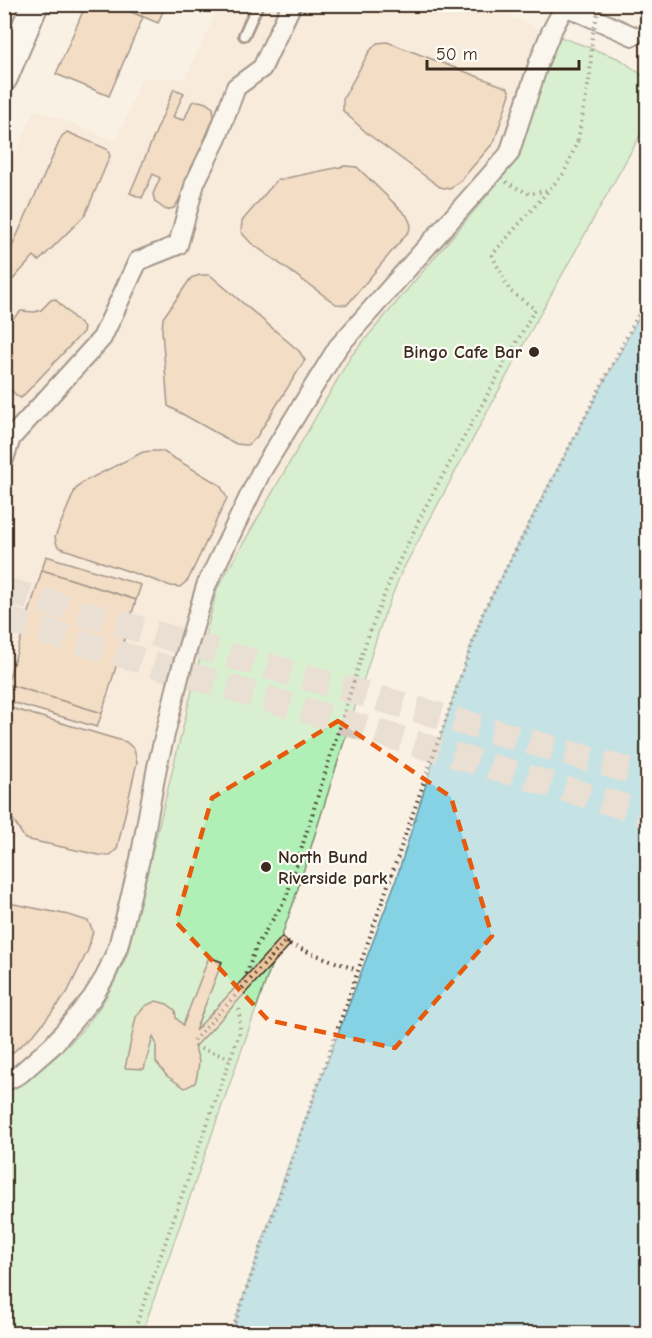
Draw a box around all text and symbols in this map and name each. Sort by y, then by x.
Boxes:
scale bar [427,33,578,71]
text: 50 m [436,44,478,65]
place label: Bingo Cafe Bar [403,342,523,363]
marker: Bingo Cafe Bar [527,345,541,359]
place label: North Bund Riverside park [278,847,388,889]
marker: North Bund Riverside park [259,860,273,874]

